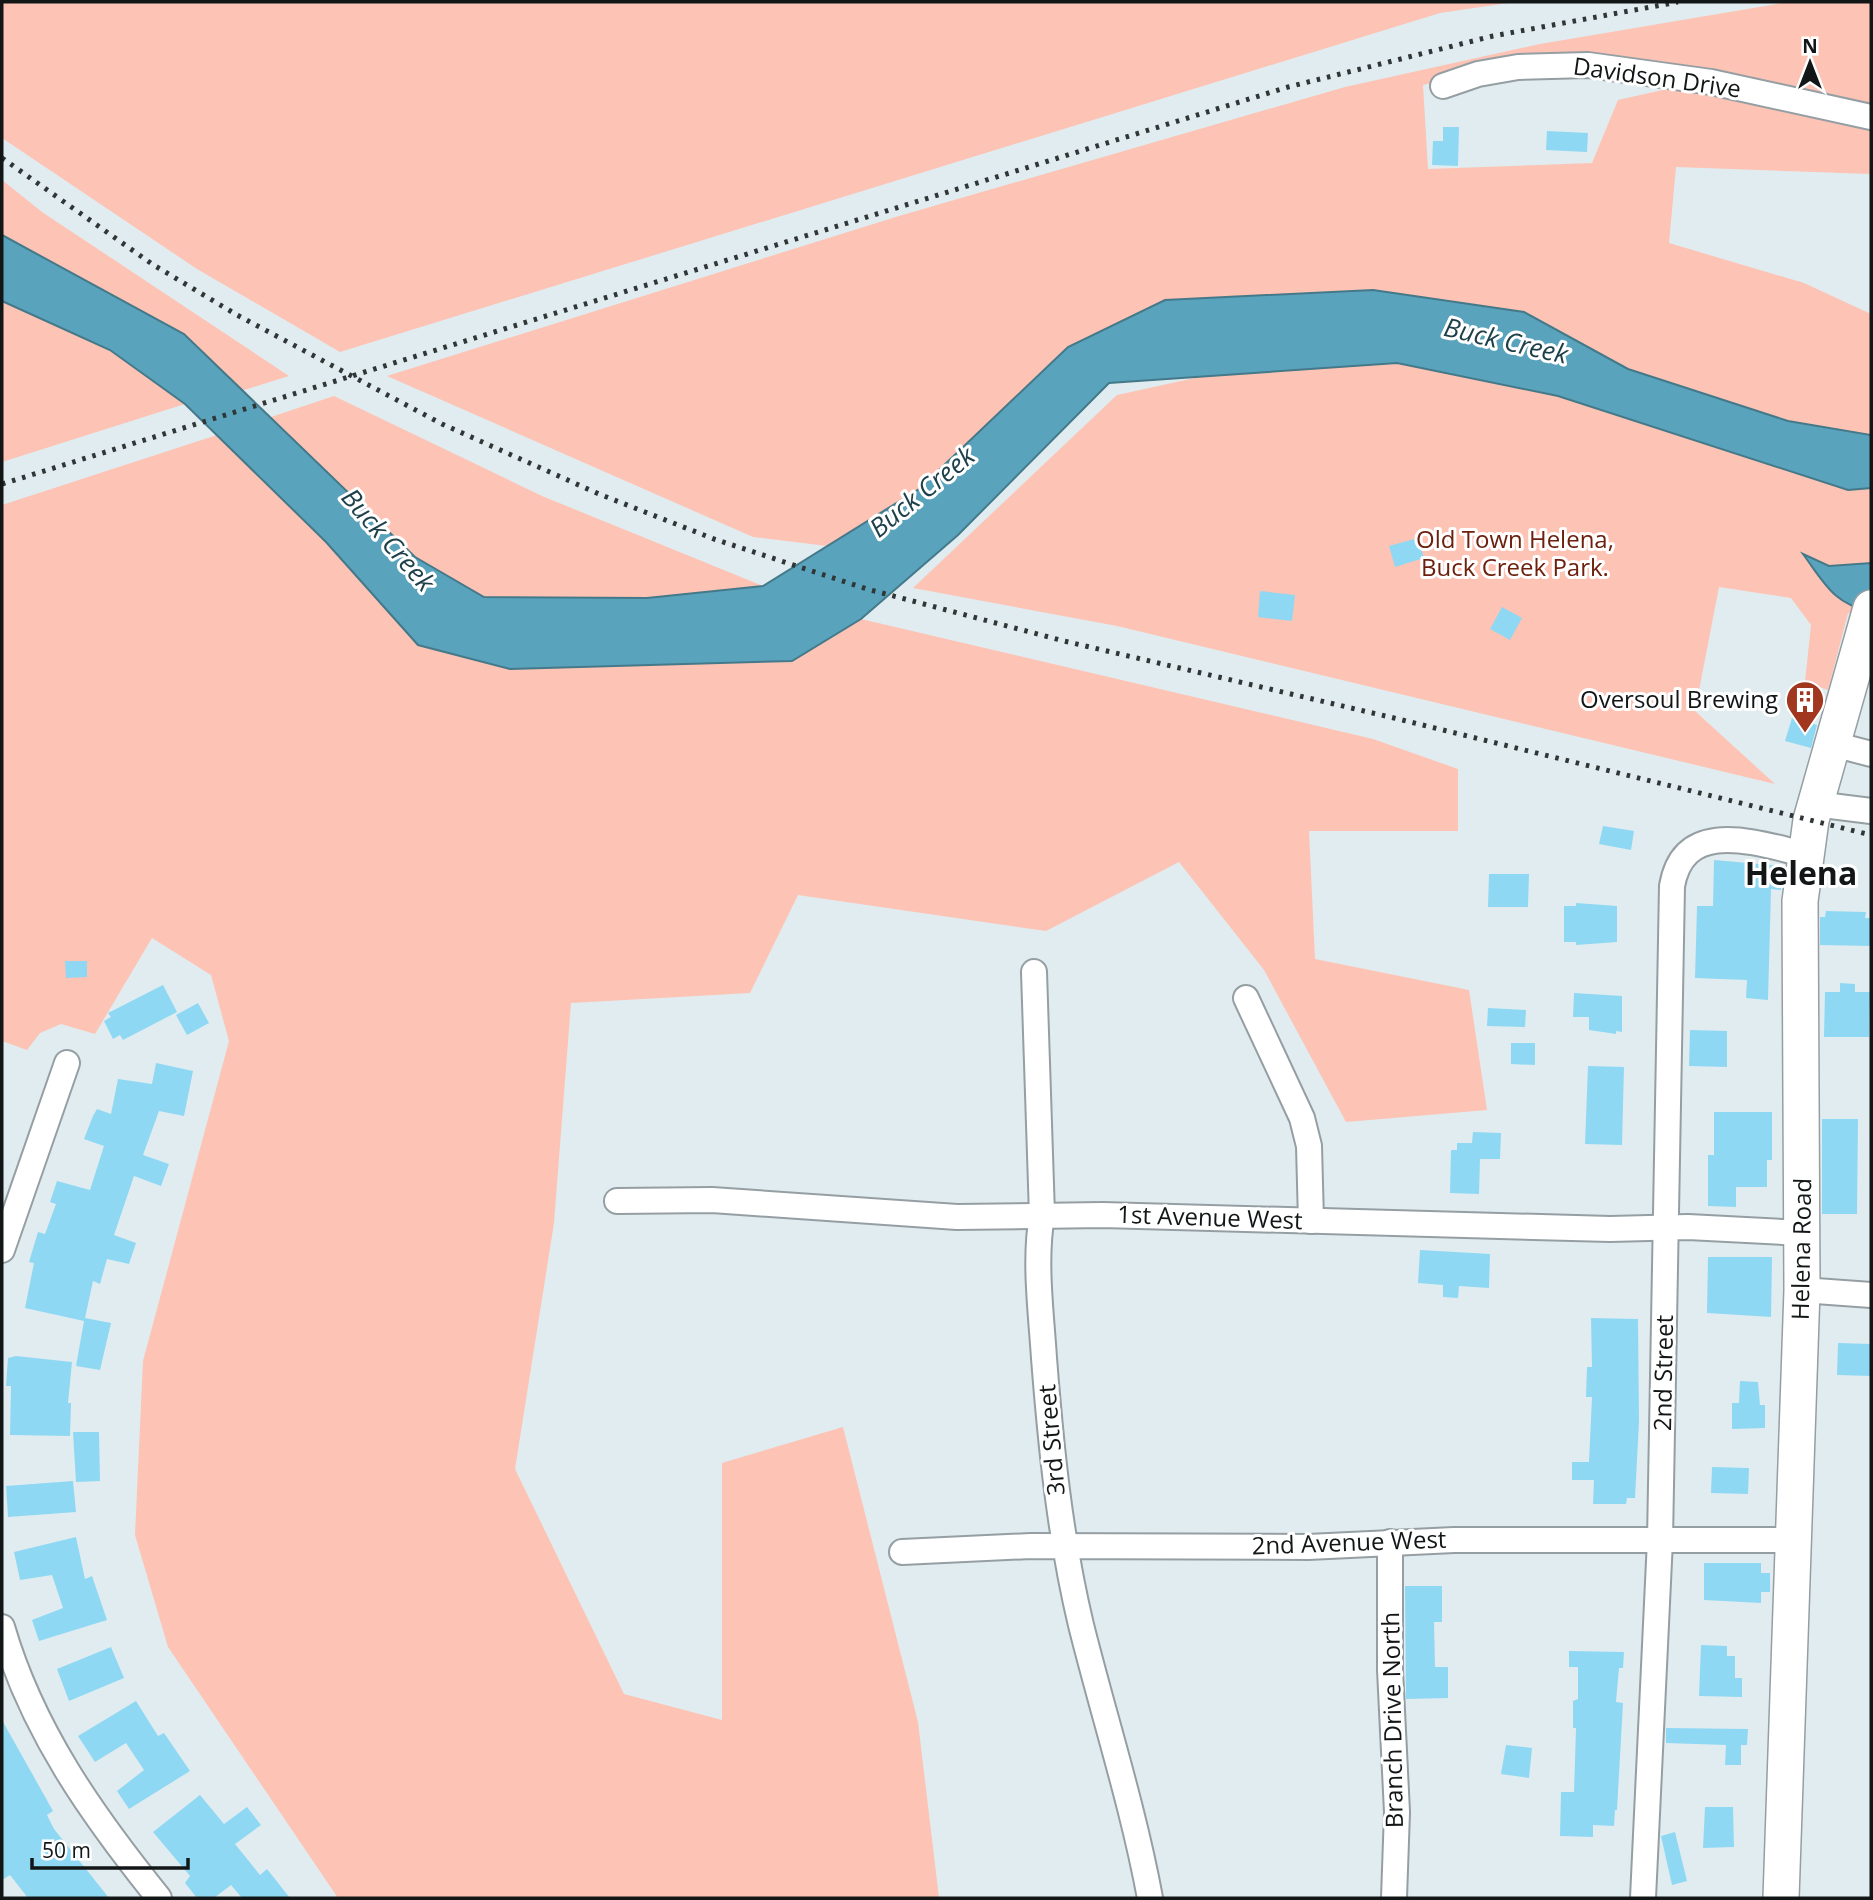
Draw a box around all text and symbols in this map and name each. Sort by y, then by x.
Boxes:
north arrow [1775,28,1845,98]
text: N [1802,33,1818,59]
street label: Davidson Drive [1571,48,1743,105]
water label: Buck Creek [1441,308,1573,372]
water label: Buck Creek [861,437,983,545]
water label: Buck Creek [334,480,445,600]
park label: Old Town Helena, Buck Creek Park. [1416,522,1614,583]
building icon: Oversoul Brewing [1784,679,1826,734]
place label: Oversoul Brewing [1580,682,1778,715]
district label: Helena [1745,851,1857,894]
street label: Helena Road [1783,1178,1818,1320]
street label: 1st Avenue West [1117,1197,1303,1236]
street label: 2nd Street [1645,1314,1680,1431]
street label: 3rd Street [1029,1383,1072,1497]
street label: 2nd Avenue West [1251,1522,1447,1561]
street label: Branch Drive North [1373,1612,1410,1828]
scale bar [32,1826,187,1870]
text: 50 m [42,1836,91,1864]

